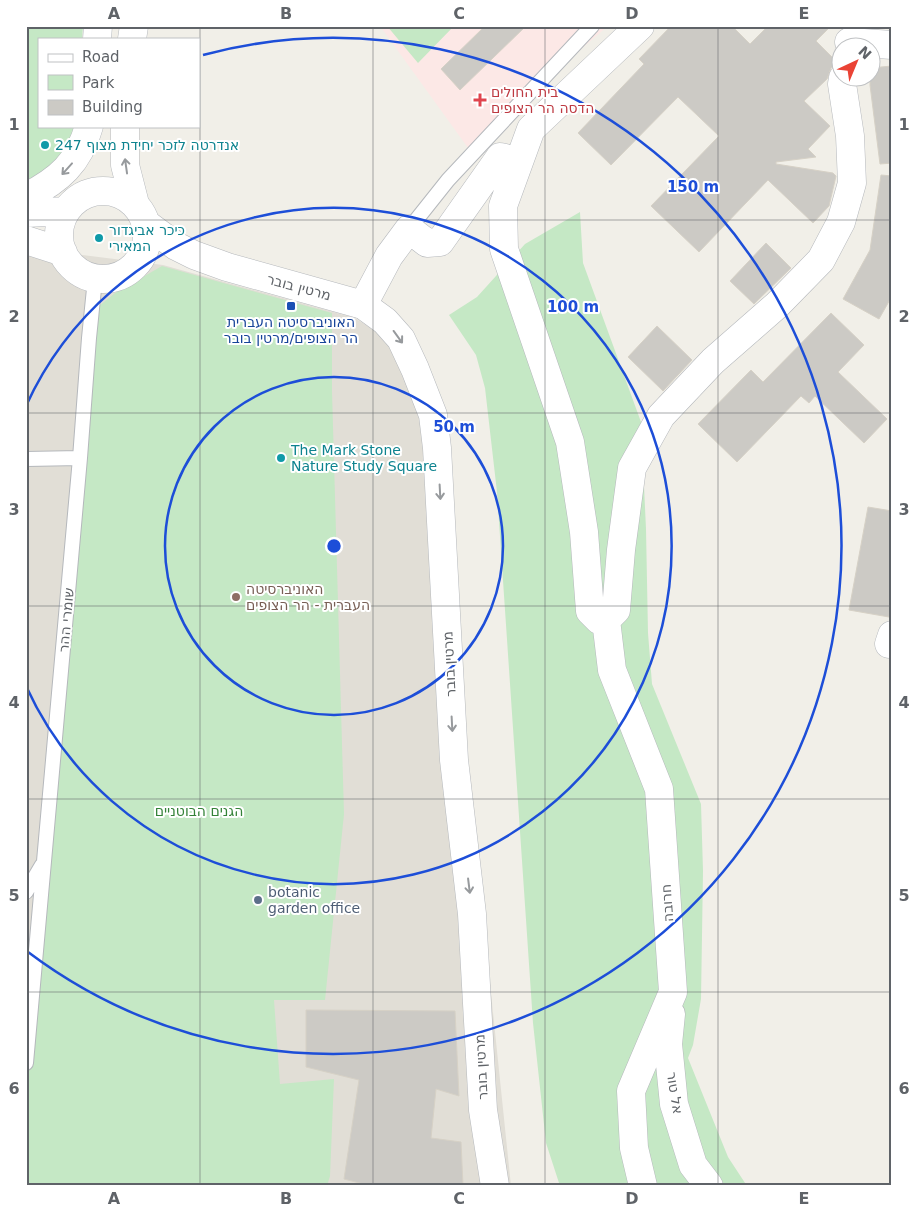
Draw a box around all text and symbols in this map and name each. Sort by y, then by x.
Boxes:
text: A [108,4,121,23]
text: B [280,4,292,23]
text: C [453,4,465,23]
text: D [625,4,639,23]
text: E [799,4,809,23]
legend [38,38,200,128]
north arrow [830,38,880,88]
text: N [855,43,875,62]
text: Road [82,48,120,66]
text: Park [82,74,115,92]
place label: בית החולים הדסה הר הצופים [491,84,594,116]
marker: בית החולים הדסה הר הצופים [473,93,487,107]
text: Building [82,98,143,116]
text: 1 [8,115,20,134]
text: 1 [898,115,910,134]
place label: אנדרטה לזכר יחידת מצוף 247 [55,137,239,153]
marker: אנדרטה לזכר יחידת מצוף 247 [39,139,51,151]
one-way arrow [121,158,131,174]
one-way arrow [61,162,72,175]
text: 150 m [667,178,719,196]
place label: כיכר אביגדור המאירי [109,222,185,254]
marker: כיכר אביגדור המאירי [93,232,105,244]
street label: מרטין בובר [265,271,333,303]
text: 100 m [547,298,599,316]
marker: האוניברסיטה העברית הר הצופים/מרטין בובר [285,300,297,312]
text: 2 [8,307,20,326]
text: 2 [898,307,910,326]
place label: האוניברסיטה העברית הר הצופים/מרטין בובר [224,314,358,346]
one-way arrow [393,330,404,343]
text: 50 m [433,418,475,436]
place label: The Mark Stone Nature Study Square [290,442,437,474]
marker: The Mark Stone Nature Study Square [275,452,287,464]
one-way arrow [435,484,444,500]
text: 3 [8,500,20,519]
text: 3 [898,500,910,519]
centre of rings [325,537,343,555]
place label: האוניברסיטה העברית - הר הצופים [246,581,370,613]
street label: שומרי ההר [55,587,77,653]
marker: האוניברסיטה העברית - הר הצופים [230,591,242,603]
street label: מרטין בובר [439,631,459,697]
text: 4 [8,693,20,712]
text: 4 [898,693,910,712]
one-way arrow [448,716,457,732]
park label: הגנים הבוטניים [155,803,243,819]
one-way arrow [464,877,474,893]
street label: חרובה [658,883,676,923]
place label: botanic garden office [268,884,360,916]
text: 5 [8,886,20,905]
text: 5 [898,886,910,905]
marker: botanic garden office [252,894,264,906]
street label: מרטין בובר [471,1034,491,1100]
street label: אל טור [664,1071,686,1115]
text: 6 [8,1079,20,1098]
text: 6 [898,1079,910,1098]
text: A [108,1189,121,1208]
text: B [280,1189,292,1208]
text: C [453,1189,465,1208]
text: D [625,1189,639,1208]
text: E [799,1189,809,1208]

